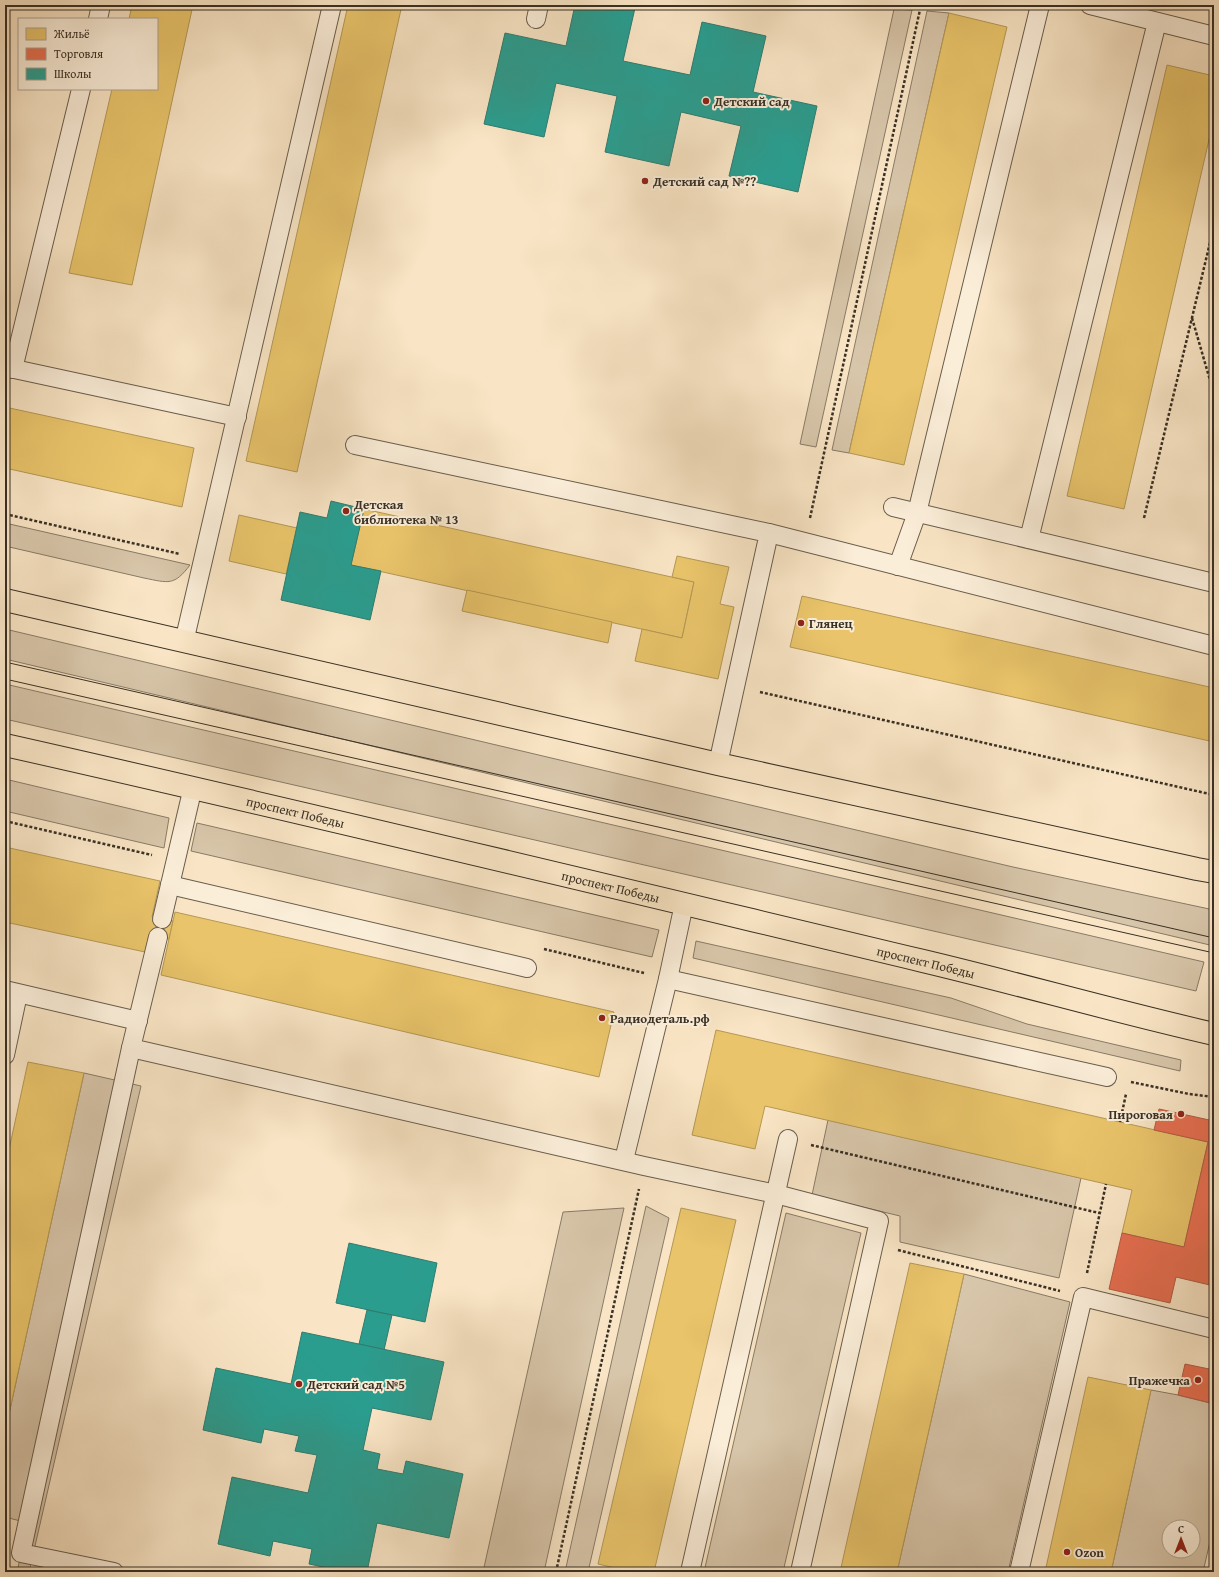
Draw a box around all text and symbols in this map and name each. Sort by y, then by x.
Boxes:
legend [18,18,158,90]
text: Жильё [53,25,90,42]
text: Торговля [54,45,103,62]
text: Школы [54,65,92,82]
place label: Детский сад [713,92,790,111]
marker: Детский сад [701,96,711,106]
place label: Детский сад №?? [652,172,756,191]
marker: Детский сад №?? [640,176,650,186]
place label: Детская библиотека № 13 [353,495,458,529]
marker: Детская библиотека № 13 [341,506,351,516]
place label: Глянец [809,614,854,633]
marker: Глянец [796,618,806,628]
street label: проспект Победы [244,792,346,833]
street label: проспект Победы [560,866,661,908]
street label: проспект Победы [875,941,977,983]
place label: Радиодеталь.рф [610,1009,710,1028]
marker: Радиодеталь.рф [597,1013,607,1023]
place label: Пироговая [1109,1105,1173,1124]
marker: Пироговая [1176,1109,1186,1119]
place label: Пражечка [1129,1371,1190,1390]
place label: Детский сад №5 [306,1375,405,1394]
marker: Пражечка [1193,1375,1203,1385]
marker: Детский сад №5 [294,1379,304,1389]
north arrow [1161,1519,1201,1559]
text: С [1178,1521,1184,1537]
place label: Ozon [1075,1543,1104,1562]
marker: Ozon [1062,1547,1072,1557]

